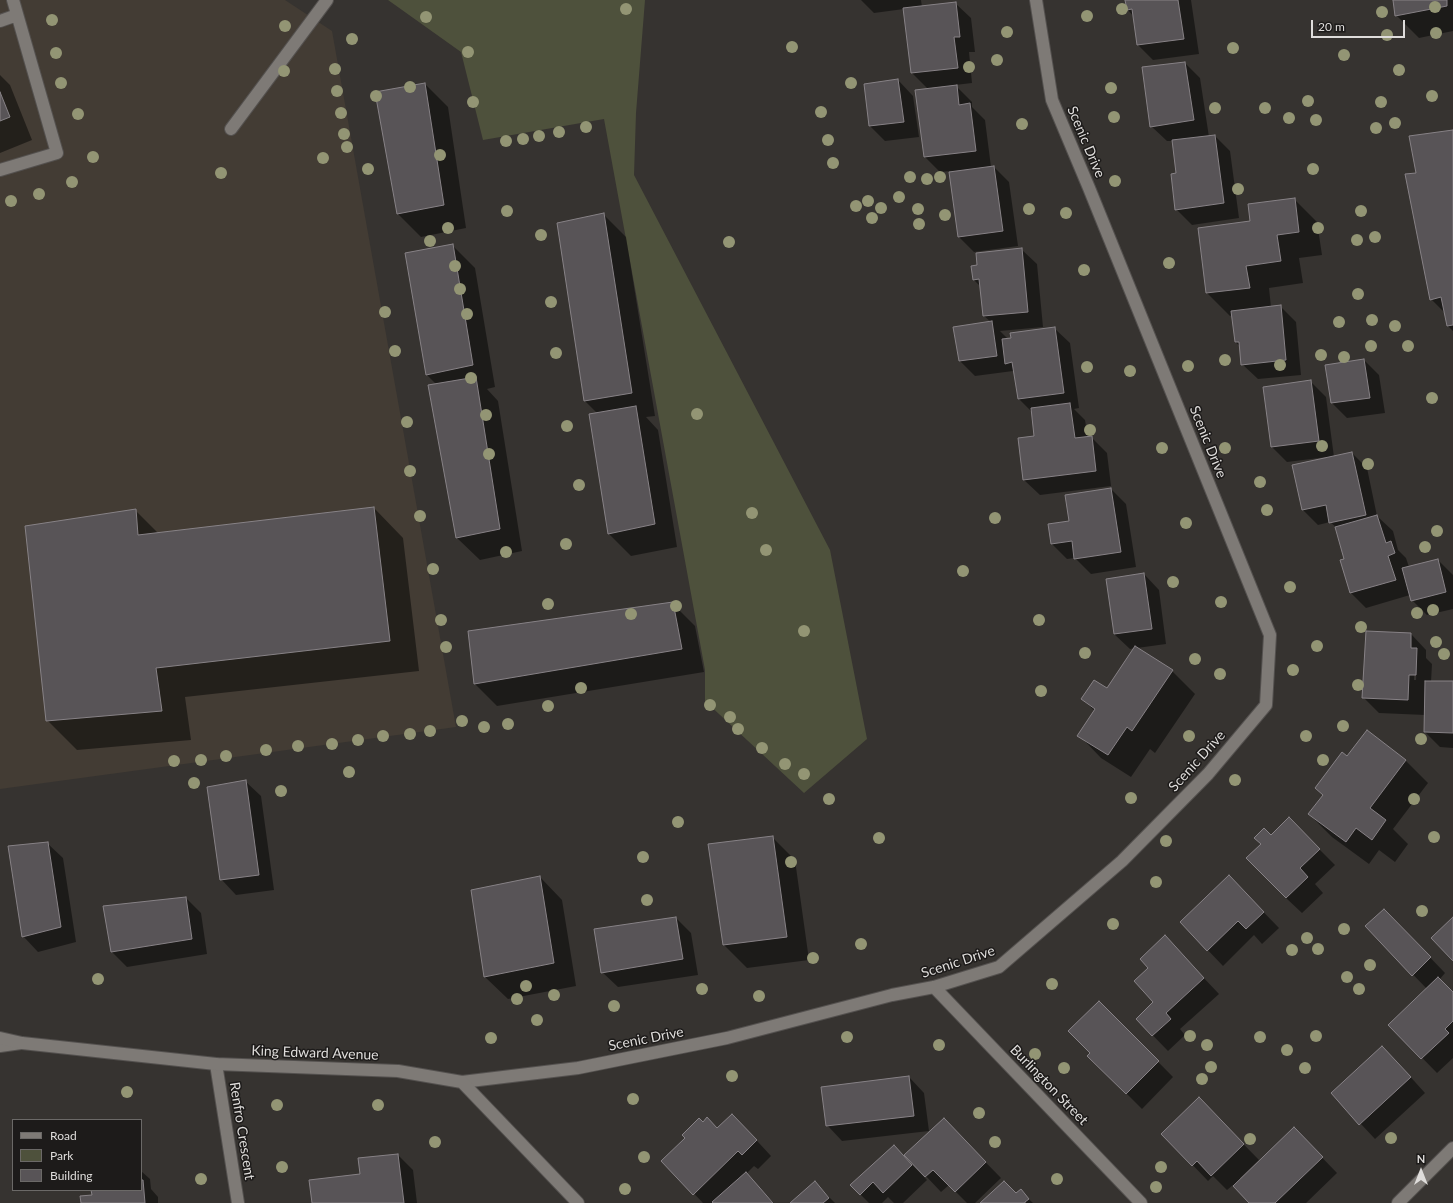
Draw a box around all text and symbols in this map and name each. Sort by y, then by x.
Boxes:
scale bar [1313,12,1407,38]
text: 20 m [1318,19,1345,34]
street label: Scenic Drive [1063,104,1109,180]
street label: Scenic Drive [1186,403,1230,481]
street label: Scenic Drive [1165,727,1229,795]
street label: Scenic Drive [919,942,997,982]
street label: Scenic Drive [607,1023,685,1055]
street label: Burlington Street [1007,1041,1091,1129]
street label: King Edward Avenue [251,1042,379,1064]
street label: Renfro Crescent [226,1081,258,1181]
legend [12,1119,142,1191]
text: Road [50,1128,77,1143]
text: Park [50,1148,73,1163]
north arrow [1401,1151,1441,1191]
text: N [1417,1152,1425,1165]
text: Building [50,1168,93,1183]

